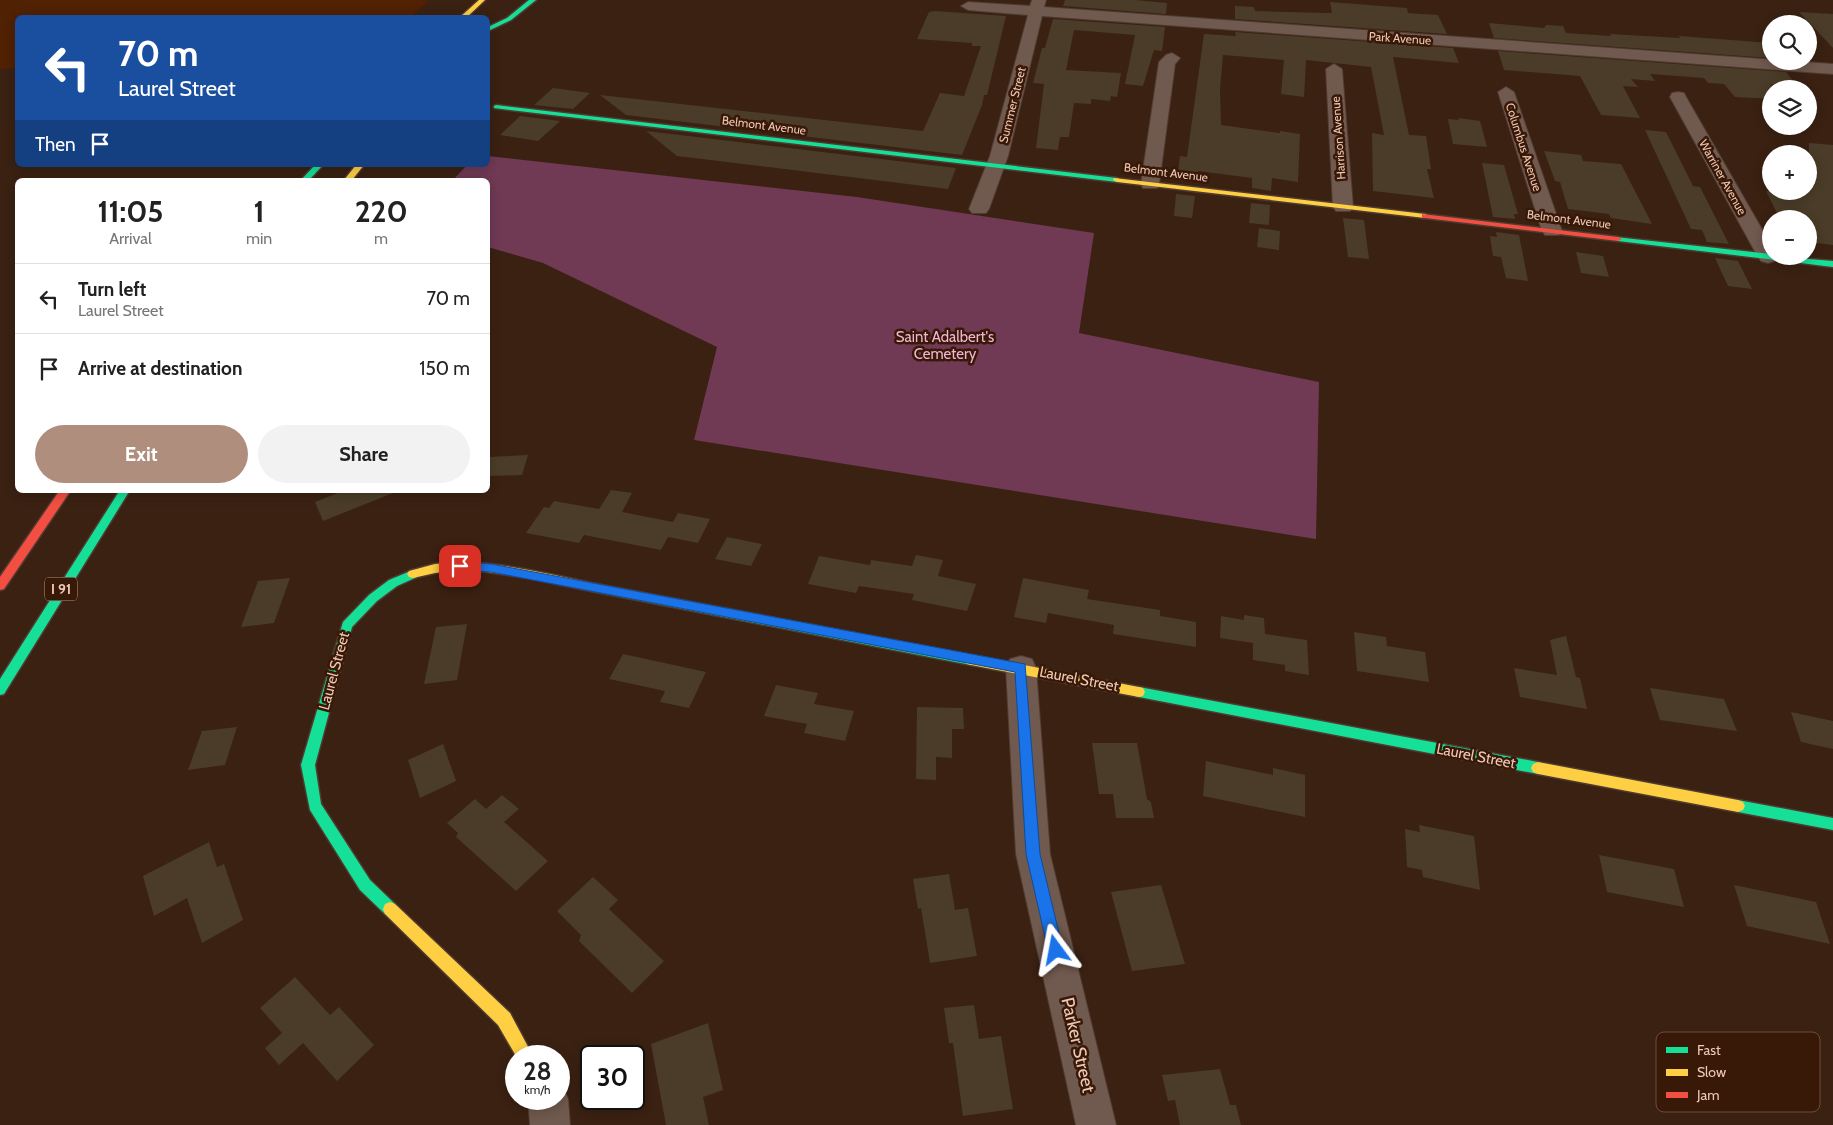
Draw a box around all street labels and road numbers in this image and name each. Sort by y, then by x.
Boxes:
street label: Park Avenue [1368,28,1432,48]
street label: Summer Street [995,65,1029,145]
street label: Harrison Avenue [1328,96,1348,180]
street label: Columbus Avenue [1503,101,1545,193]
street label: Belmont Avenue [721,112,807,138]
street label: Warriner Avenue [1696,137,1750,217]
street label: Belmont Avenue [1123,159,1209,185]
street label: Belmont Avenue [1526,206,1612,232]
road number: I 91 [45,578,77,600]
street label: Laurel Street [315,630,353,712]
street label: Laurel Street [1038,663,1120,695]
street label: Laurel Street [1435,740,1517,772]
street label: Parker Street [1056,995,1100,1095]

